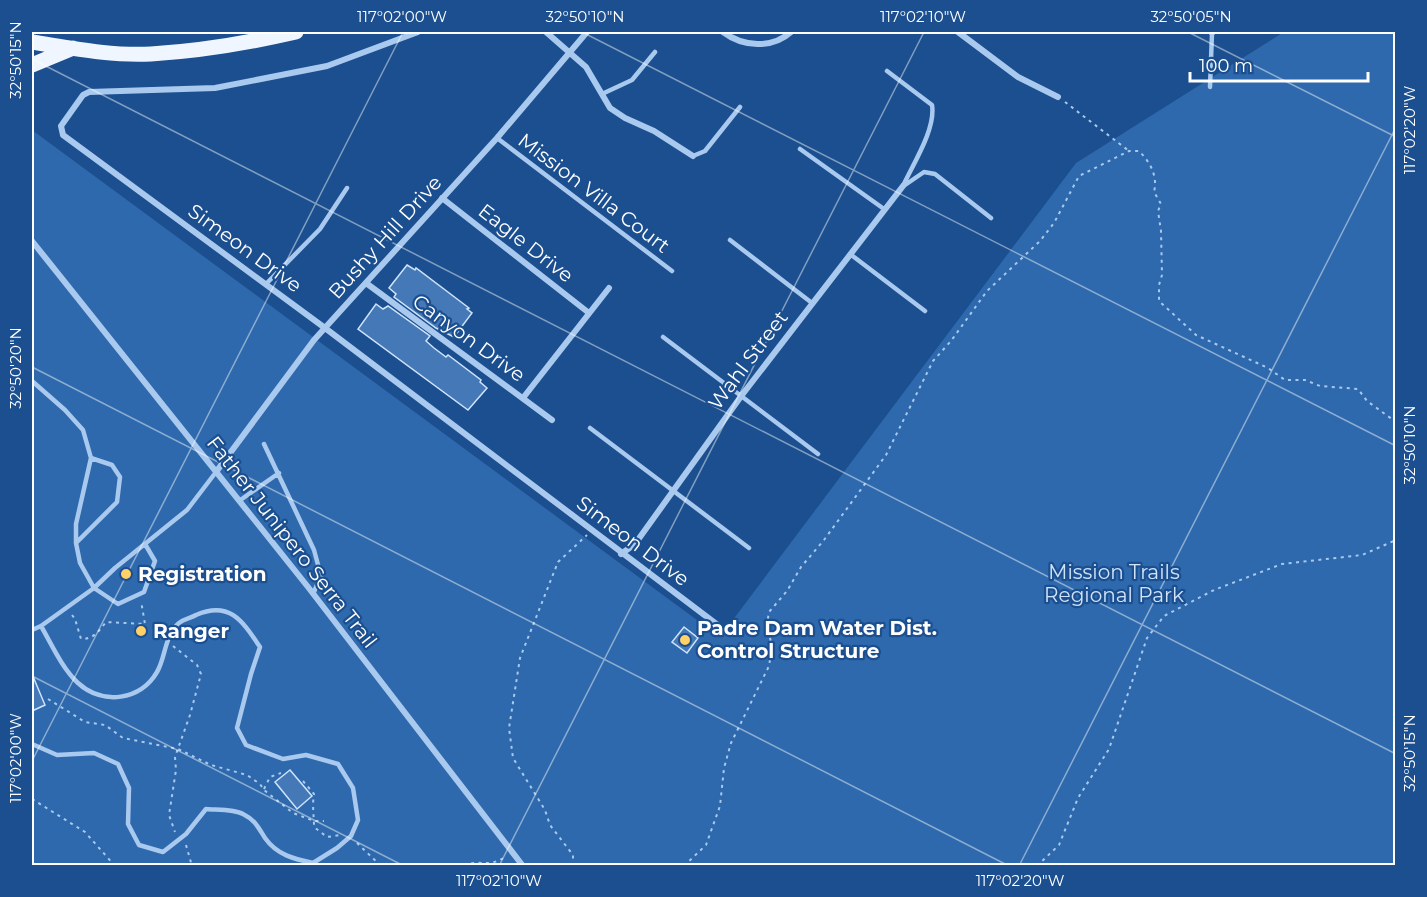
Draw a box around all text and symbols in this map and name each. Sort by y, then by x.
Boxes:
text: 117°02'00"W [357,7,447,26]
text: 32°50'10"N [546,7,624,26]
text: 117°02'10"W [880,7,966,26]
text: 32°50'05"N [1150,7,1232,26]
text: 32°50'15"N [6,21,25,99]
scale bar [1190,45,1368,83]
text: 100 m [1199,55,1253,77]
text: 117°02'20"W [1400,85,1419,174]
street label: Mission Villa Court [513,128,675,258]
street label: Bushy Hill Drive [323,170,447,304]
street label: Simeon Drive [183,199,307,297]
street label: Eagle Drive [474,199,578,287]
street label: Canyon Drive [408,289,530,387]
street label: Wahl Street [703,306,793,414]
text: 32°50'20"N [6,327,25,409]
text: 32°50'10"N [1400,406,1419,484]
street label: Father Junipero Serra Trail [202,431,382,653]
street label: Simeon Drive [572,491,694,591]
park label: Mission Trails Regional Park [1044,560,1184,607]
place label: Registration [138,562,266,586]
marker: Registration [119,567,133,581]
place label: Padre Dam Water Dist. Control Structure [697,616,937,663]
place label: Ranger [153,619,229,643]
marker: Ranger [134,624,148,638]
marker: Padre Dam Water Dist. Control Structure [678,633,692,647]
text: 117°02'00"W [6,713,25,803]
text: 32°50'15"N [1400,714,1419,792]
text: 117°02'10"W [456,871,542,890]
text: 117°02'20"W [976,871,1065,890]

